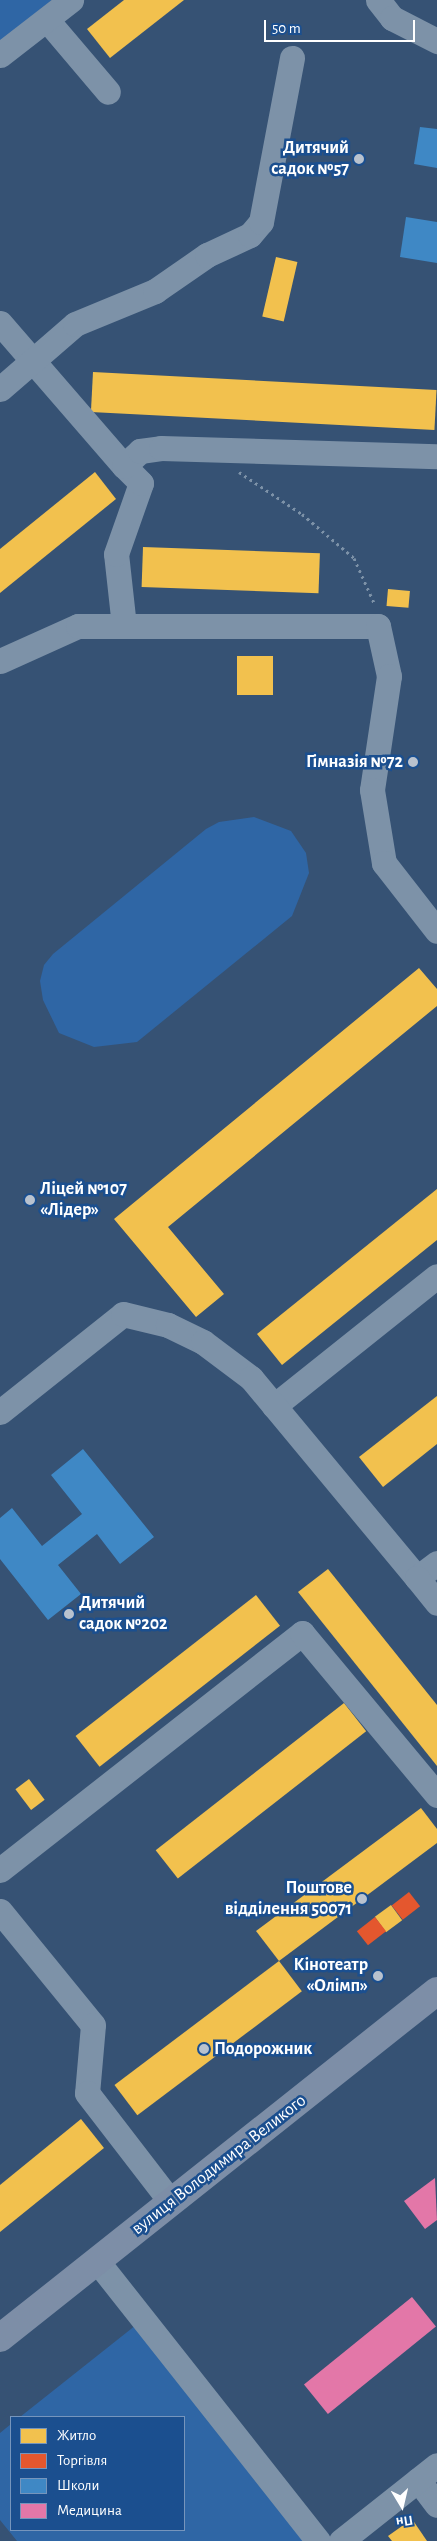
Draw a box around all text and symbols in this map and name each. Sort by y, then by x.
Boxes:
scale bar [267,10,418,42]
text: 50 m [272,21,301,36]
place label: Дитячий садок №57 [271,138,349,180]
marker: Дитячий садок №57 [353,153,365,165]
place label: Гімназія №72 [306,751,403,773]
marker: Гімназія №72 [407,756,419,768]
place label: Ліцей №107 «Лідер» [40,1179,127,1222]
marker: Ліцей №107 «Лідер» [24,1194,36,1206]
place label: Дитячий садок №202 [79,1593,168,1636]
marker: Дитячий садок №202 [63,1608,75,1620]
place label: Поштове відділення 50071 [225,1878,352,1920]
marker: Поштове відділення 50071 [356,1893,368,1905]
place label: Кінотеатр «Олімп» [294,1955,368,1998]
marker: Кінотеатр «Олімп» [372,1970,384,1982]
place label: Подорожник [214,2038,312,2060]
marker: Подорожник [198,2043,210,2055]
street label: вулиця Володимира Великого [127,2090,311,2240]
legend [10,2416,185,2531]
text: Житло [57,2428,96,2443]
text: Торгівля [57,2453,107,2468]
text: Школи [57,2478,99,2493]
north arrow [377,2481,427,2531]
text: Медицина [57,2503,122,2518]
text: Пн [395,2513,414,2529]

